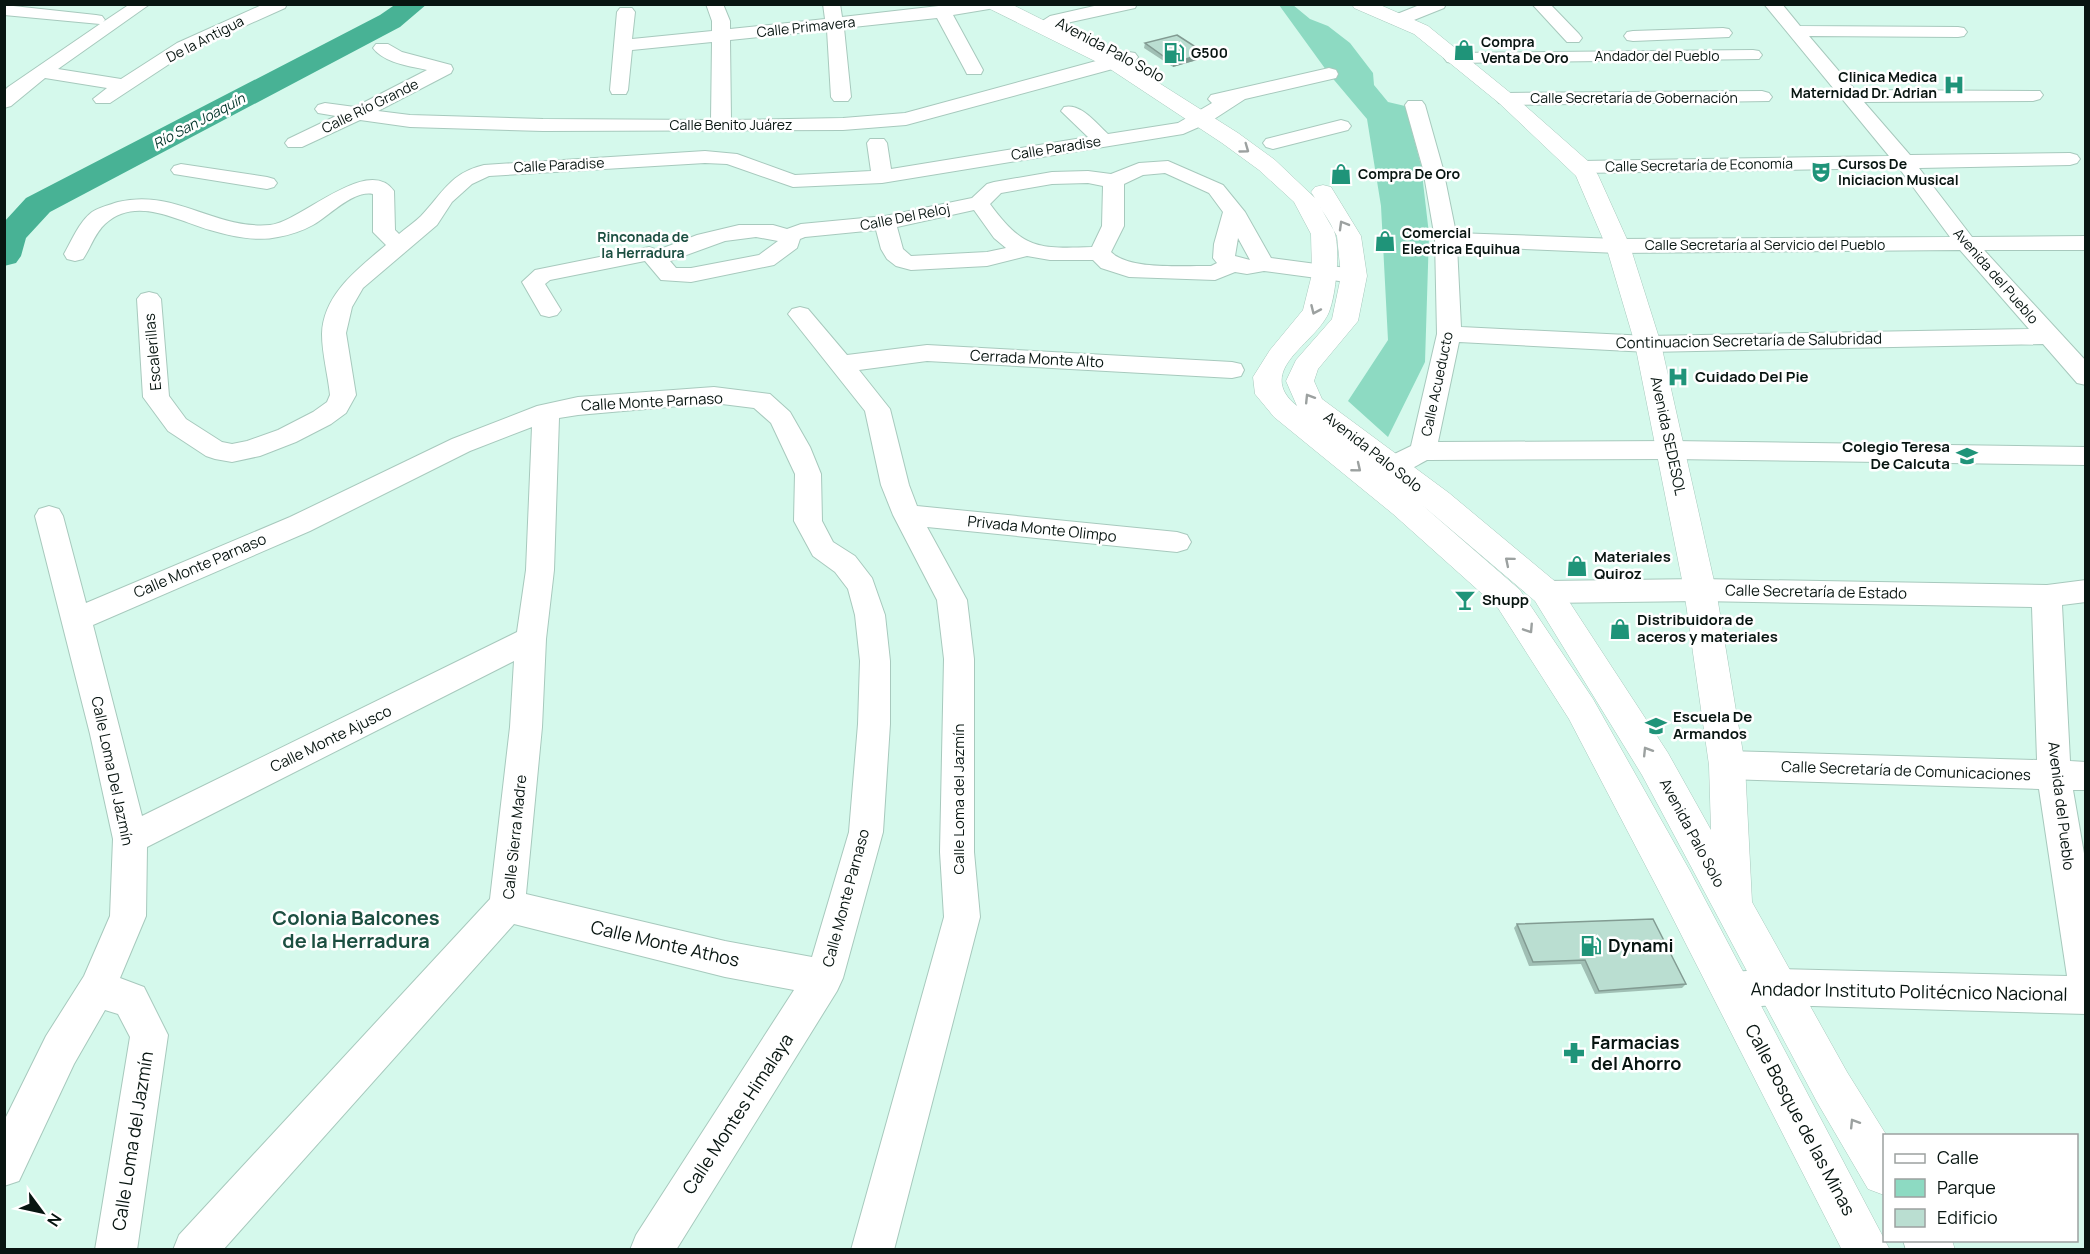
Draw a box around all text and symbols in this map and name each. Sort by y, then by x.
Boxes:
street label: De la Antigua [163,11,247,66]
street label: Calle Primavera [756,12,856,41]
street label: Avenida Palo Solo [1052,12,1168,87]
place label: Compra Venta De Oro [1481,32,1569,67]
shop icon: Compra Venta De Oro [1452,38,1476,62]
fuel station icon: G500 [1162,41,1186,65]
place label: G500 [1191,43,1228,62]
street label: Andador del Pueblo [1595,46,1719,65]
place label: Clinica Medica Maternidad Dr. Adrian [1791,67,1937,102]
hospital icon: Clinica Medica Maternidad Dr. Adrian [1942,73,1966,97]
street label: Calle Río Grande [318,74,421,137]
water label: Río San Joaquín [150,88,249,153]
street label: Calle Secretaría de Gobernación [1530,88,1738,107]
street label: Calle Benito Juárez [670,115,792,134]
street label: Calle Paradise [1010,131,1102,164]
one-way arrow [1239,141,1250,152]
street label: Calle Paradise [513,153,605,176]
street label: Calle Secretaría de Economía [1605,153,1793,176]
place label: Cursos De Iniciacion Musical [1838,154,1959,189]
theatre icon: Cursos De Iniciacion Musical [1809,160,1833,184]
shop icon: Compra De Oro [1329,162,1353,186]
place label: Compra De Oro [1358,164,1460,183]
street label: Calle Del Reloj [858,198,951,235]
one-way arrow [1339,221,1350,231]
place label: Comercial Electrica Equihua [1402,223,1520,258]
street label: Avenida del Pueblo [1950,224,2043,328]
district label: Rinconada de la Herradura [597,227,689,262]
shop icon: Comercial Electrica Equihua [1373,229,1397,253]
street label: Calle Secretaría al Servicio del Pueblo [1645,235,1885,254]
one-way arrow [1310,303,1322,314]
street label: Escalerillas [139,312,166,392]
street label: Continuacion Secretaría de Salubridad [1616,328,1882,353]
street label: Calle Acueducto [1416,330,1457,438]
street label: Cerrada Monte Alto [970,345,1105,372]
hospital icon: Cuidado Del Pie [1666,365,1690,389]
place label: Cuidado Del Pie [1695,366,1809,387]
street label: Avenida SEDESOL [1646,374,1691,498]
street label: Calle Monte Parnaso [580,387,724,416]
one-way arrow [1306,394,1317,405]
street label: Avenida Palo Solo [1319,406,1427,497]
place label: Colegio Teresa De Calcuta [1842,436,1950,474]
school or university icon: Colegio Teresa De Calcuta [1955,444,1979,468]
one-way arrow [1350,461,1361,472]
street label: Privada Monte Olimpo [966,510,1118,547]
street label: Calle Monte Parnaso [130,528,269,603]
place label: Materiales Quiroz [1594,546,1671,584]
shop icon: Materiales Quiroz [1565,554,1589,578]
one-way arrow [1505,557,1516,568]
street label: Calle Secretaría de Estado [1725,579,1907,604]
bar icon: Shupp [1453,588,1477,612]
place label: Shupp [1482,589,1529,610]
place label: Distribuidora de aceros y materiales [1637,609,1778,647]
shop icon: Distribuidora de aceros y materiales [1608,617,1632,641]
one-way arrow [1522,623,1533,634]
street label: Calle Loma Del Jazmín [86,694,139,848]
street label: Calle Monte Ajusco [267,700,395,777]
place label: Escuela De Armandos [1673,706,1752,744]
school or university icon: Escuela De Armandos [1644,714,1668,738]
street label: Calle Loma del Jazmín [948,723,969,874]
street label: Avenida del Pueblo [2043,740,2080,872]
one-way arrow [1642,747,1654,757]
street label: Calle Secretaría de Comunicaciones [1781,756,2031,785]
street label: Calle Sierra Madre [498,773,532,900]
street label: Avenida Palo Solo [1655,775,1730,891]
street label: Calle Monte Parnaso [817,826,874,969]
district label: Colonia Balcones de la Herradura [272,904,440,954]
street label: Calle Monte Athos [589,914,742,972]
place label: Dynami [1608,933,1674,957]
fuel station icon: Dynami [1579,934,1603,958]
street label: Andador Instituto Politécnico Nacional [1750,976,2068,1006]
street label: Calle Bosque de las Minas [1740,1020,1862,1219]
street label: Calle Montes Himalaya [676,1029,798,1198]
place label: Farmacias del Ahorro [1591,1030,1681,1075]
pharmacy icon: Farmacias del Ahorro [1562,1041,1586,1065]
street label: Calle Loma del Jazmín [106,1050,158,1232]
one-way arrow [1849,1119,1861,1129]
legend [1883,1134,2078,1242]
text: Calle [1937,1145,1979,1169]
text: Parque [1937,1175,1996,1199]
north arrow [12,1182,72,1242]
text: Edificio [1937,1205,1998,1229]
text: N [42,1209,67,1231]

